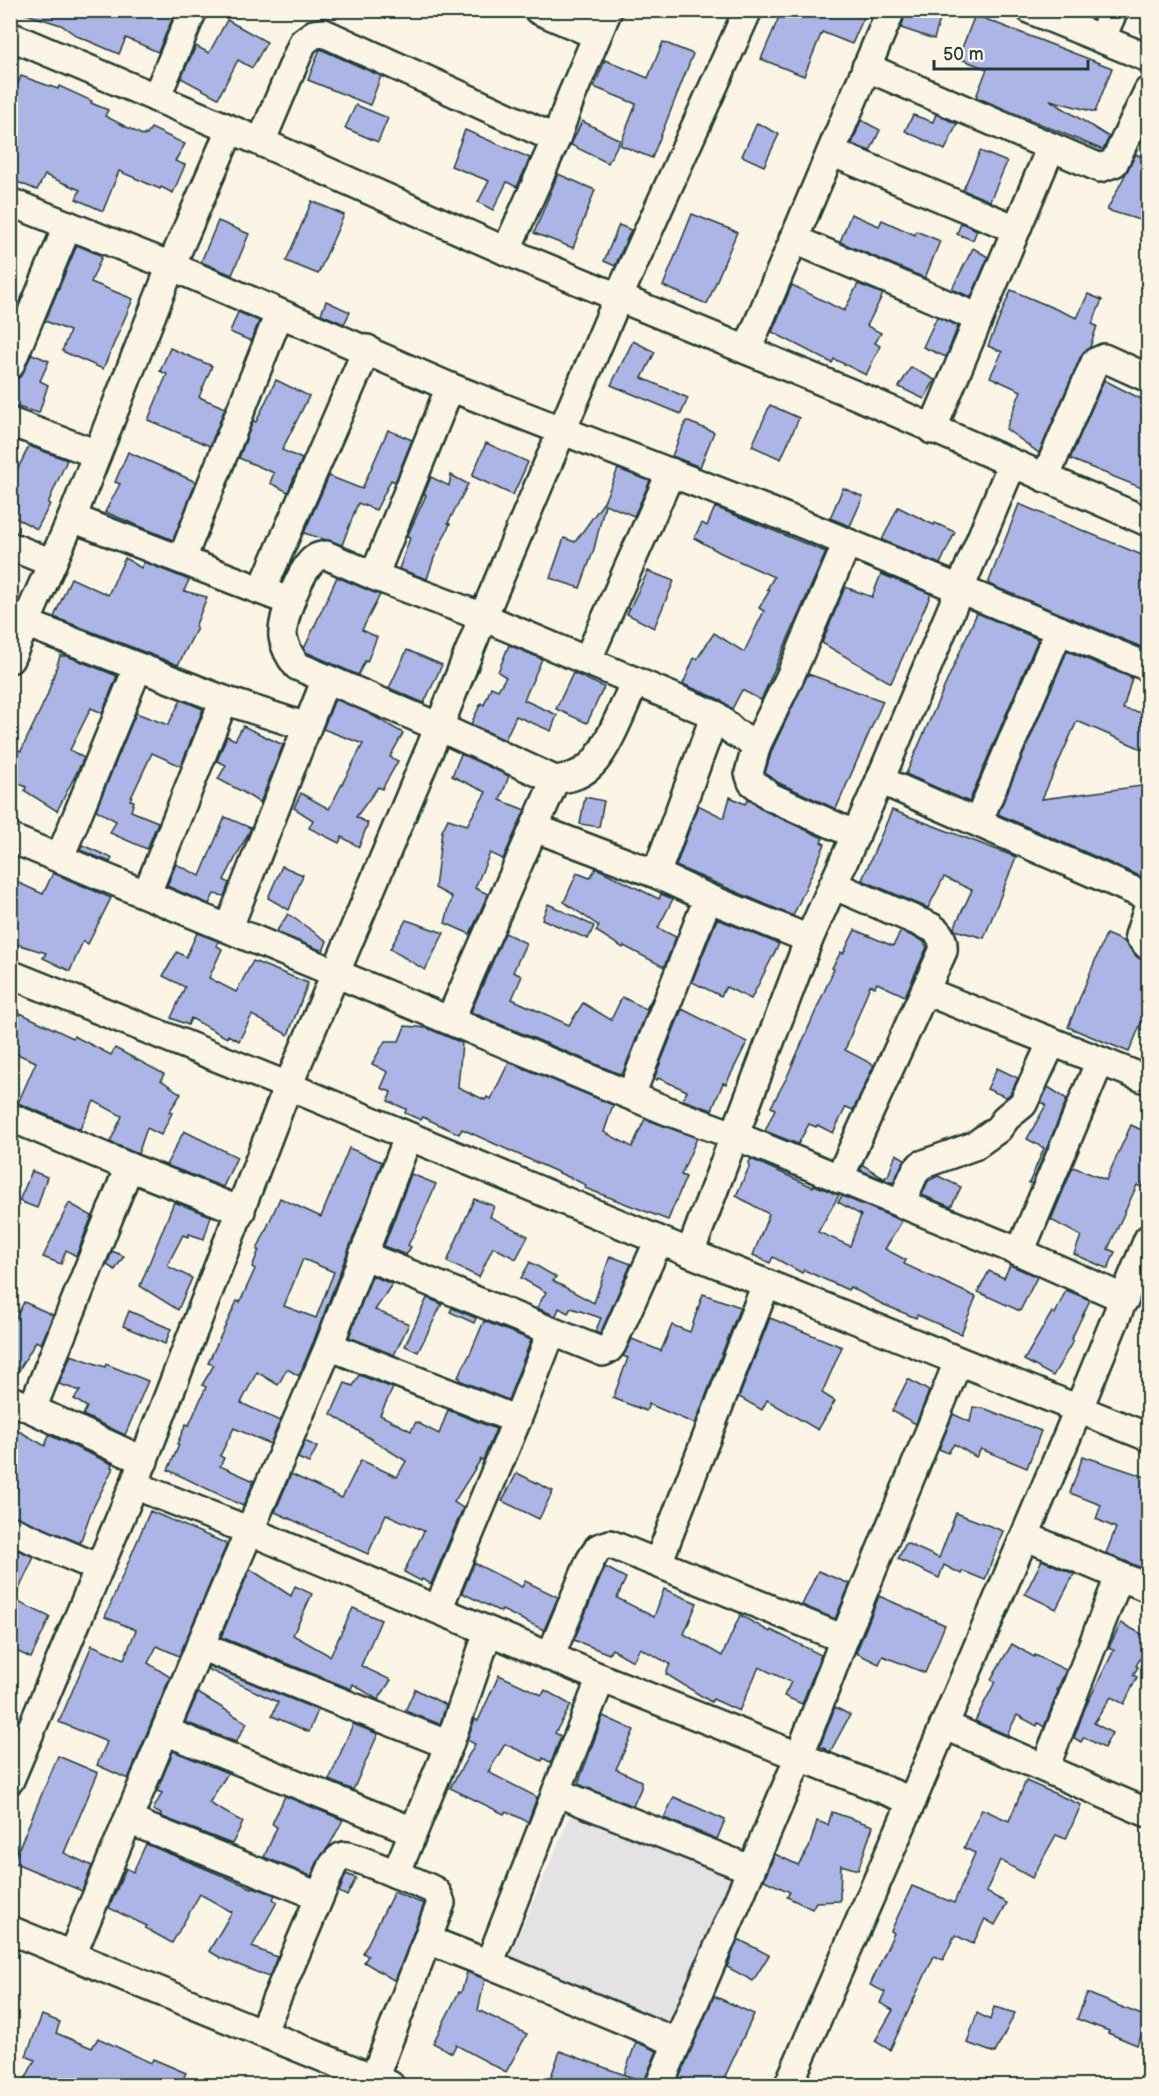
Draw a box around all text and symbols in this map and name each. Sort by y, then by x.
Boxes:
scale bar [934,33,1088,71]
text: 50 m [943,44,984,65]

